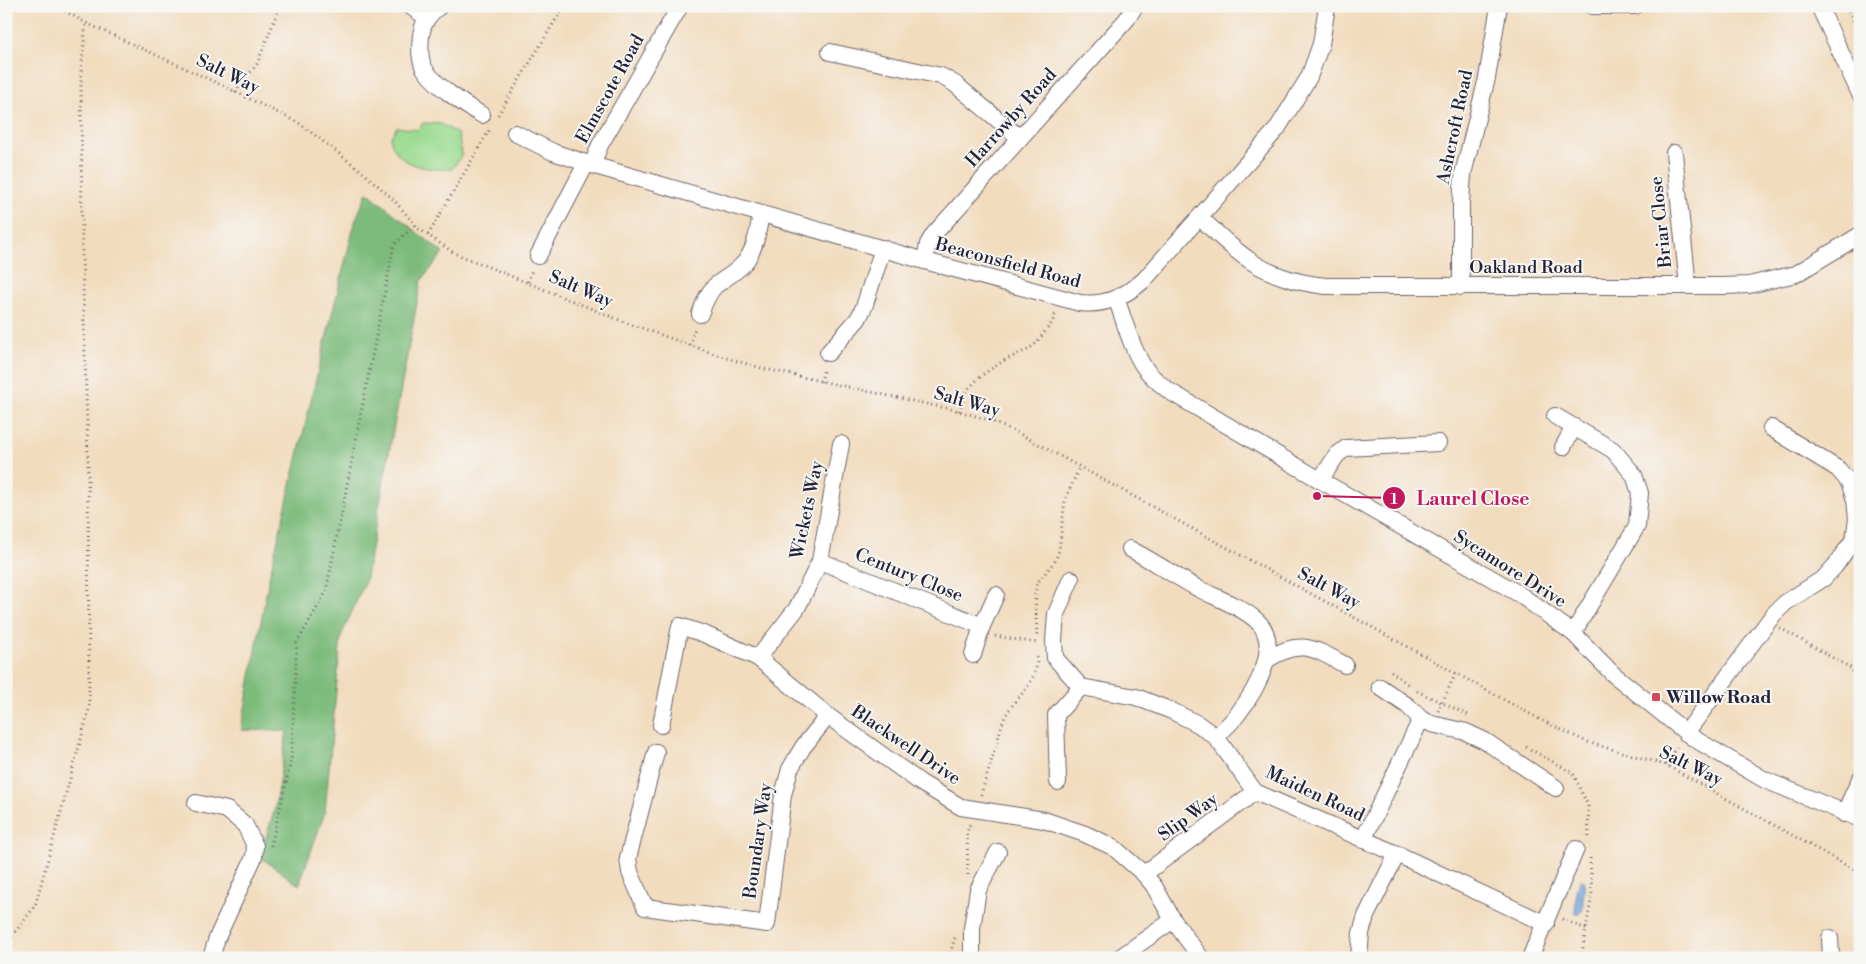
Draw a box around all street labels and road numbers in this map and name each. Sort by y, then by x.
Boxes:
street label: Elmscote Road [571,30,650,148]
street label: Salt Way [193,49,264,99]
street label: Harrowby Road [960,63,1062,172]
street label: Ashcroft Road [1431,67,1479,187]
street label: Briar Close [1645,175,1677,270]
street label: Beaconsfield Road [932,232,1084,294]
street label: Oakland Road [1469,256,1583,279]
street label: Salt Way [545,265,617,313]
street label: Salt Way [931,382,1003,422]
street label: Wickets Way [785,459,829,562]
street label: Sycamore Drive [1449,525,1571,613]
street label: Century Close [852,543,966,607]
street label: Salt Way [1294,562,1365,614]
street label: Blackwell Drive [846,699,965,790]
street label: Salt Way [1656,741,1727,791]
street label: Maiden Road [1262,761,1369,827]
street label: Boundary Way [738,781,778,901]
street label: Slip Way [1153,787,1223,846]

